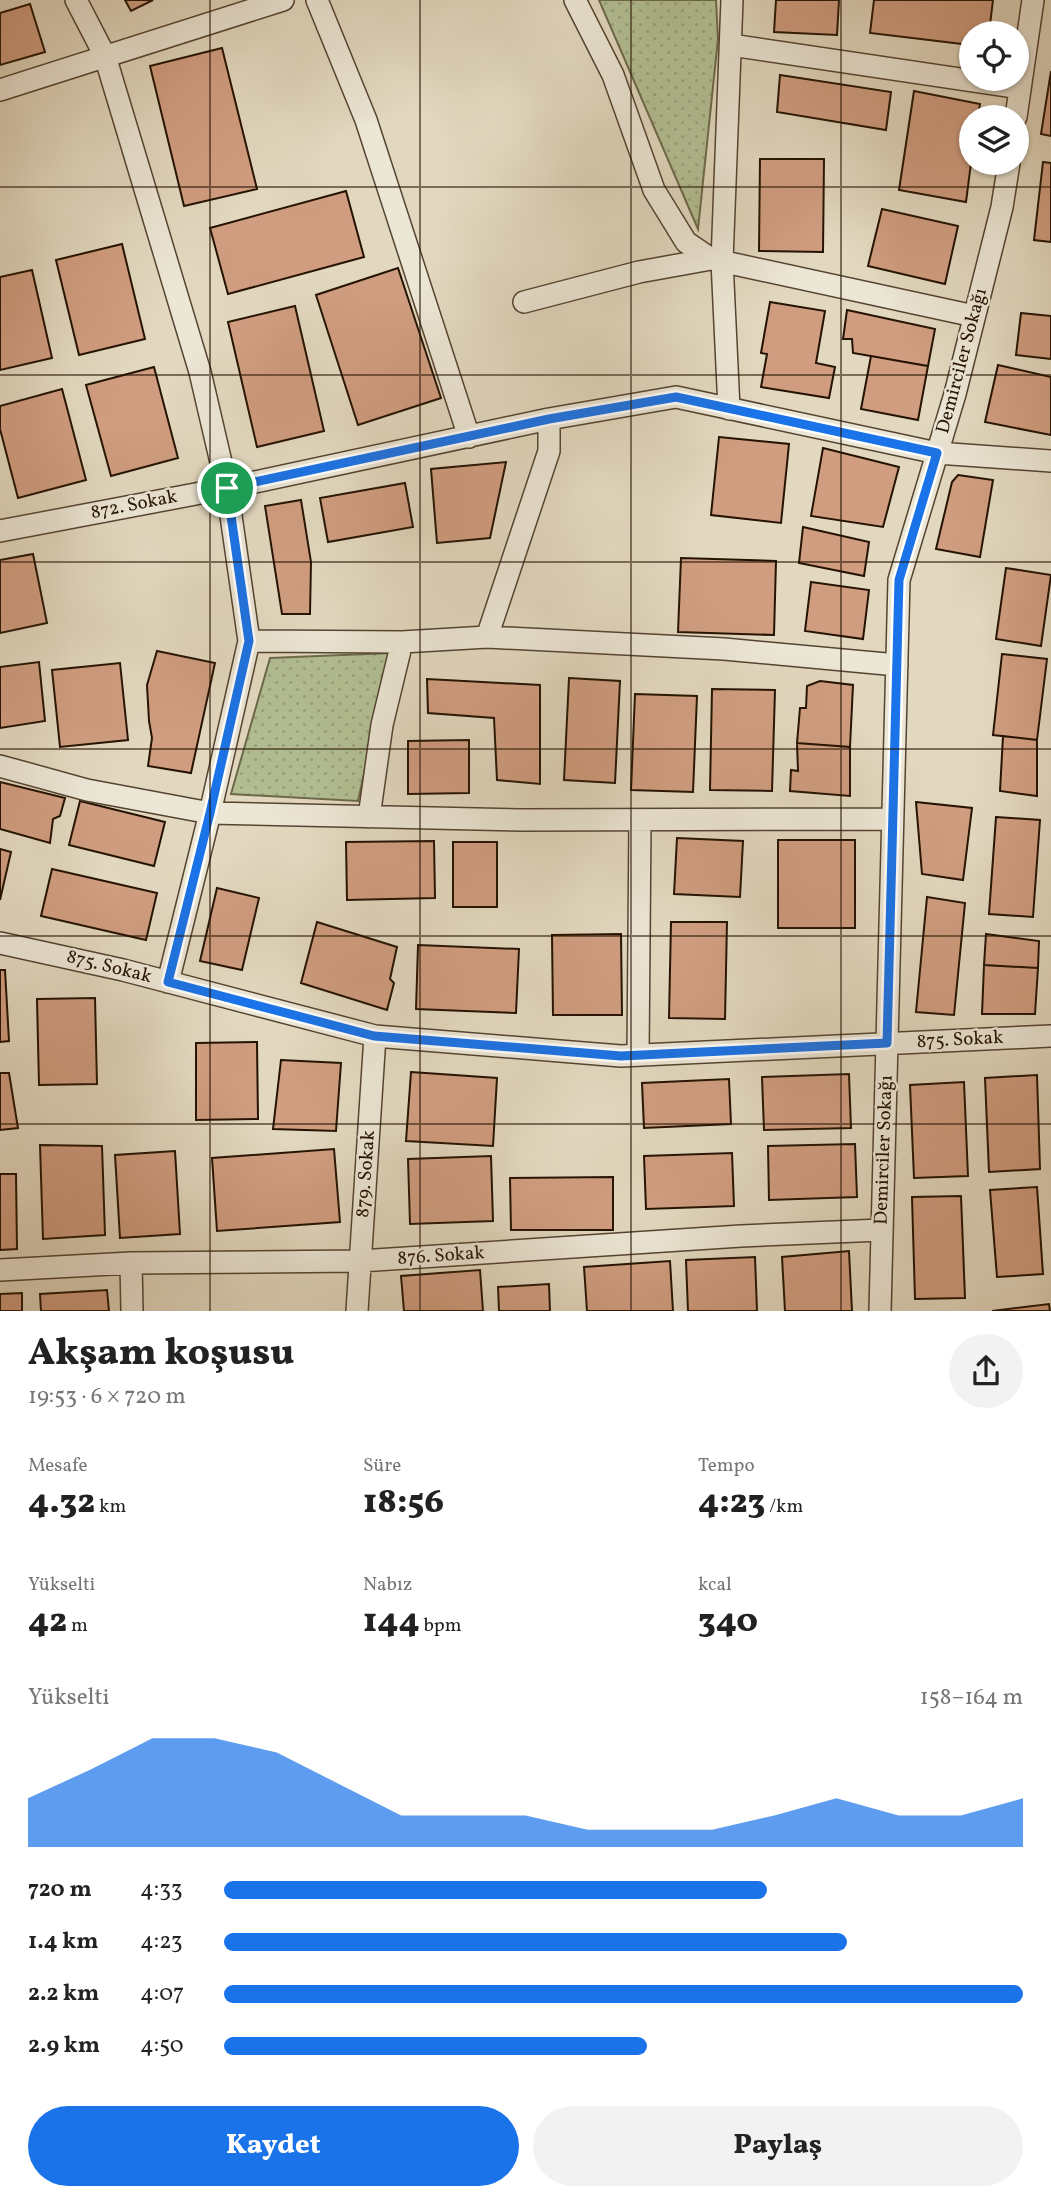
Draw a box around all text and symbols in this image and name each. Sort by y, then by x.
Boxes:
map controls [959,21,1029,175]
button: locate [959,21,1029,91]
button: layers [959,105,1029,175]
street label: Demirciler Sokağı [930,285,994,437]
pin [197,458,257,518]
icon: arrive [208,469,246,507]
street label: 872. Sokak [89,484,179,526]
street label: 875. Sokak [64,944,154,990]
street label: 875. Sokak [916,1025,1004,1055]
street label: Demirciler Sokağı [868,1074,900,1225]
street label: 879. Sokak [350,1129,382,1219]
street label: 876. Sokak [397,1240,485,1272]
text: Akşam koşusu [28,1328,294,1381]
button: share [949,1334,1023,1408]
text: 19:53 · 6 × 720 m [28,1381,186,1413]
text: Mesafe [28,1453,87,1479]
text: Süre [363,1453,401,1479]
text: Tempo [698,1453,755,1479]
text: 4.32 [28,1479,95,1527]
text: 18:56 [363,1479,444,1527]
text: 4:23 [698,1479,765,1527]
text: km [95,1494,126,1520]
text: /km [765,1494,803,1520]
text: Yükselti [28,1572,95,1598]
text: Nabız [363,1572,412,1598]
text: kcal [698,1572,732,1598]
text: 42 [28,1598,67,1646]
text: 144 [363,1598,420,1646]
text: 340 [698,1598,758,1646]
text: m [67,1613,88,1639]
text: bpm [420,1613,462,1639]
text: Yükselti [28,1682,109,1714]
text: 158–164 m [920,1682,1023,1714]
text: 720 m [28,1874,92,1906]
text: 4:33 [140,1874,183,1906]
text: 1.4 km [28,1926,99,1958]
text: 4:23 [140,1926,183,1958]
text: 2.2 km [28,1978,99,2010]
text: 4:07 [140,1978,184,2010]
text: 2.9 km [28,2030,100,2062]
text: 4:50 [140,2030,184,2062]
button: Kaydet [28,2106,519,2186]
button: Paylaş [533,2106,1023,2186]

